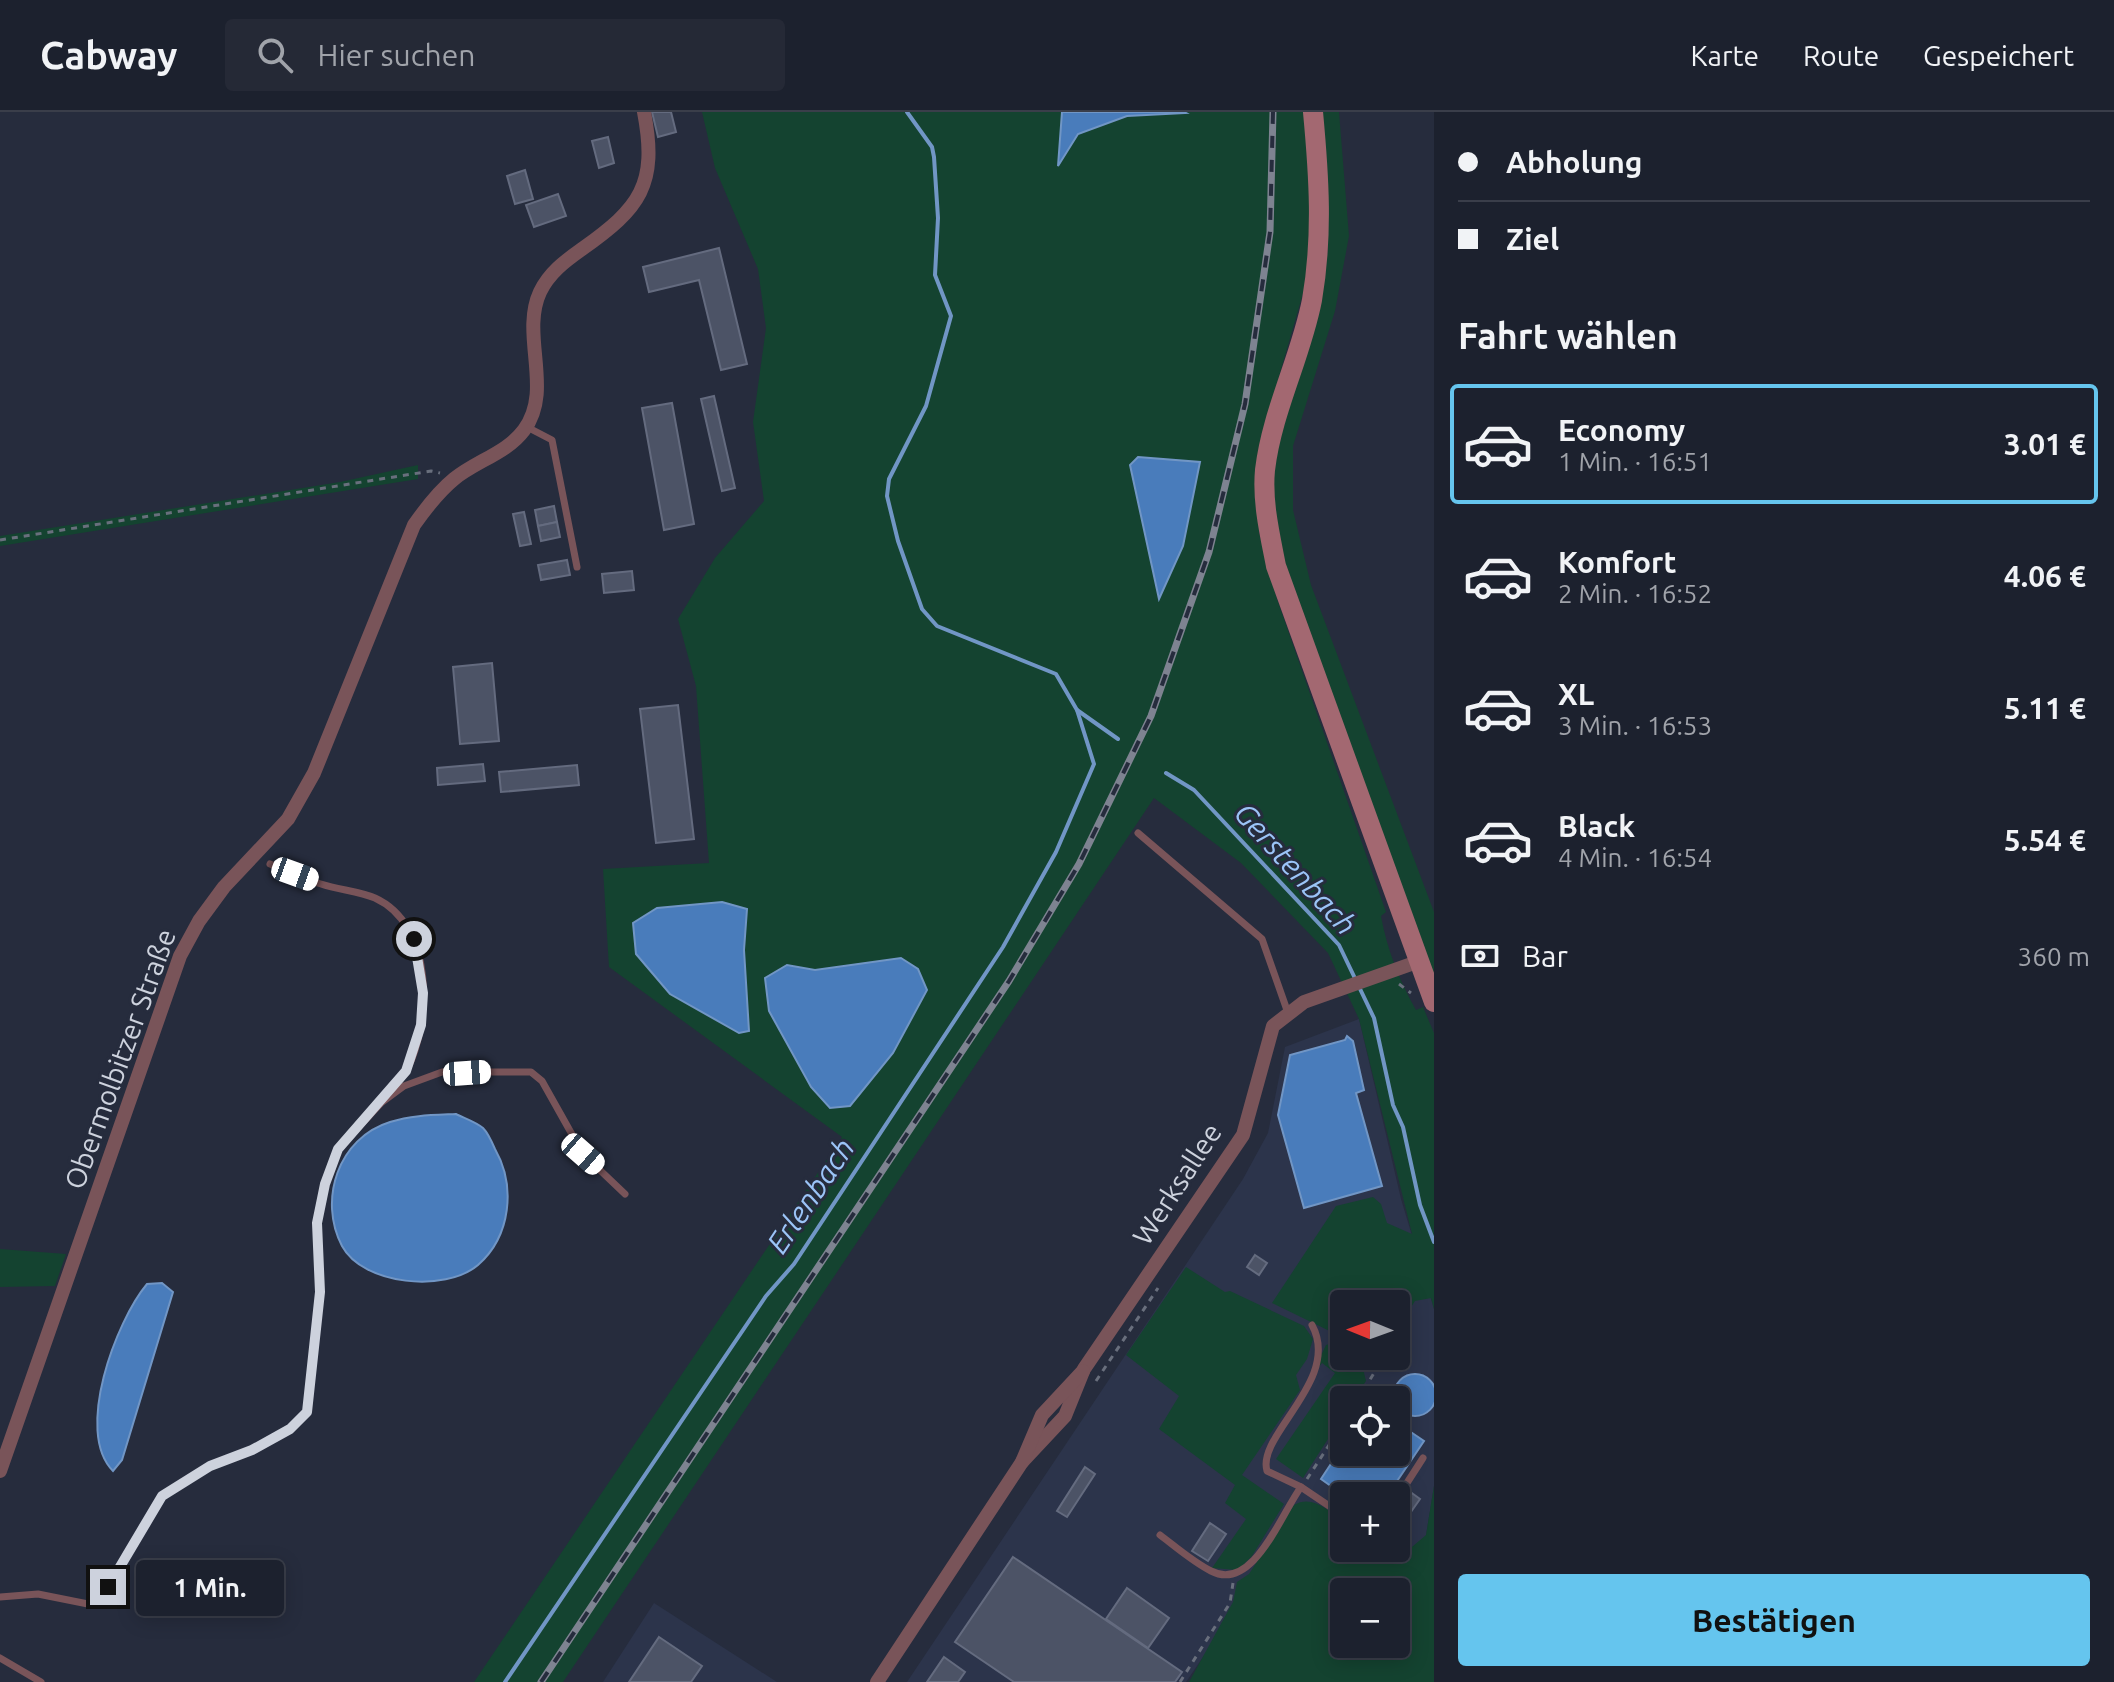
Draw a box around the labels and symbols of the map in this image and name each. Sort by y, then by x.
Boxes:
water label: Gerstenbach [1228,795,1364,941]
car [268,855,322,893]
route start [396,921,432,957]
street label: Obermolbitzer Straße [58,925,181,1193]
car [442,1059,492,1087]
street label: Werksallee [1126,1117,1227,1250]
car [557,1129,609,1179]
water label: Erlenbach [759,1132,861,1259]
north arrow [1330,1290,1410,1370]
callout: 1 Min. [136,1559,284,1615]
route end [90,1569,126,1605]

